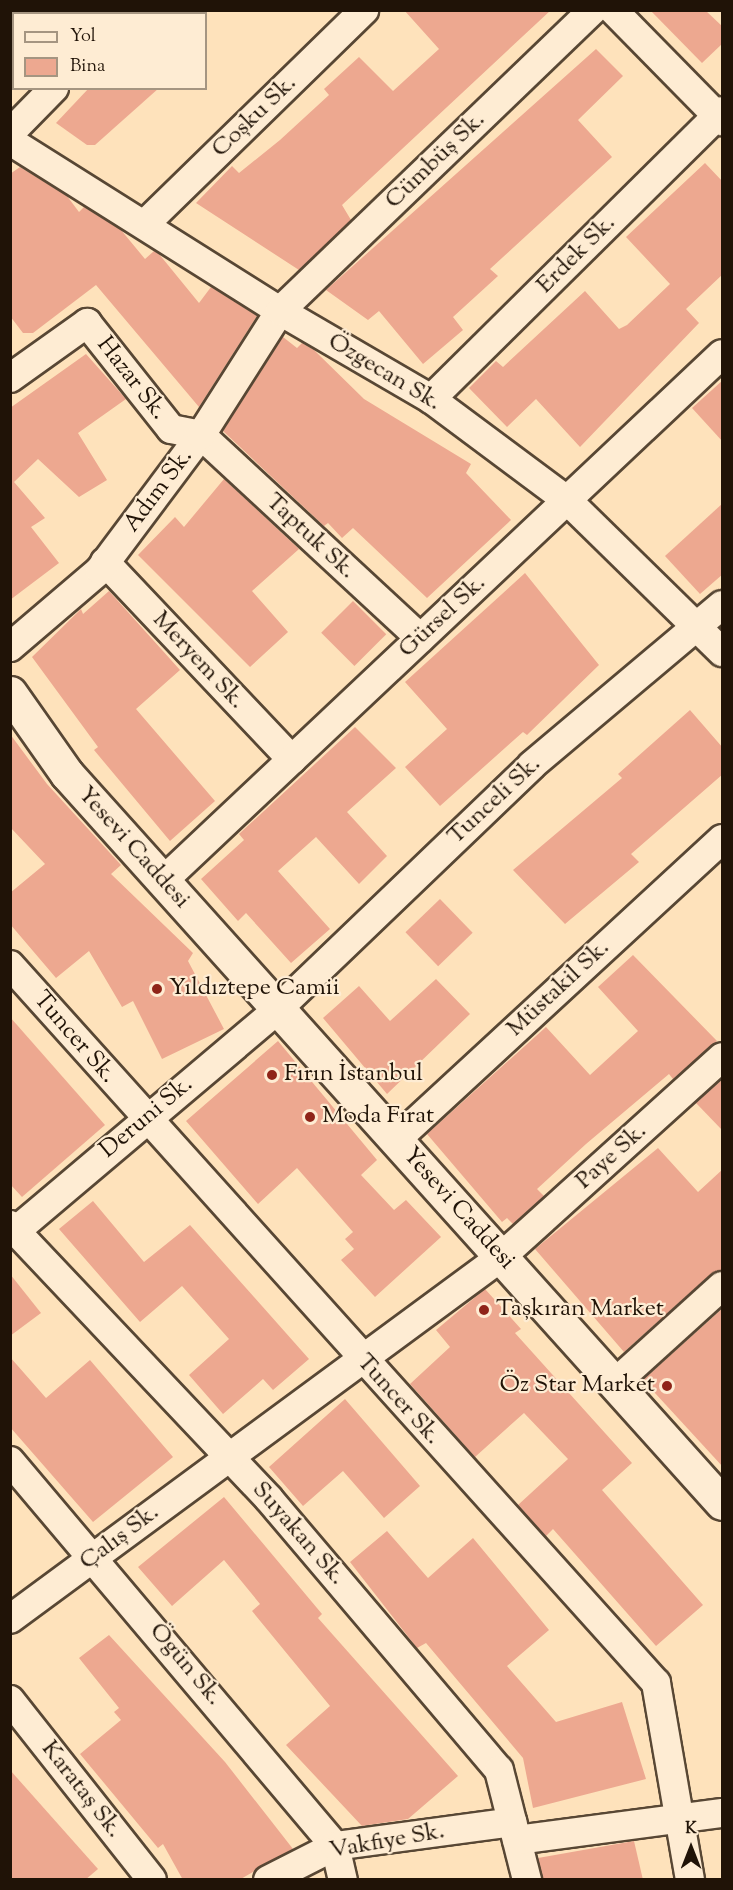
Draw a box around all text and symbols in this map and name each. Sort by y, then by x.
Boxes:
legend [12,12,207,90]
text: Yol [70,24,96,50]
text: Bina [70,54,105,80]
street label: Coşku Sk. [207,70,303,164]
street label: Cümbüş Sk. [380,106,492,216]
street label: Erdek Sk. [532,210,622,300]
street label: Özgecan Sk. [322,328,446,418]
street label: Hazar Sk. [90,332,172,426]
street label: Adım Sk. [118,444,200,538]
street label: Taptuk Sk. [259,488,361,586]
street label: Gürsel Sk. [394,570,492,664]
street label: Meryem Sk. [145,606,251,716]
street label: Tunceli Sk. [443,751,547,851]
street label: Yesevi Caddesi [71,781,195,915]
street label: Müstakil Sk. [502,934,616,1044]
place label: Yıldıztepe Camii [169,975,339,1003]
marker: Yıldıztepe Camii [150,982,164,996]
street label: Tuncer Sk. [26,986,122,1090]
place label: Fırın İstanbul [284,1061,423,1089]
marker: Fırın İstanbul [265,1068,279,1082]
street label: Deruni Sk. [95,1071,199,1165]
place label: Moda Fırat [322,1103,434,1131]
marker: Moda Fırat [303,1110,317,1124]
street label: Paye Sk. [571,1118,653,1196]
street label: Yesevi Caddesi [396,1142,520,1276]
place label: Taşkıran Market [496,1296,664,1324]
marker: Taşkıran Market [477,1303,491,1317]
street label: Tuncer Sk. [350,1349,446,1451]
place label: Öz Star Market [499,1372,655,1400]
marker: Öz Star Market [660,1379,674,1393]
street label: Suyakan Sk. [245,1476,351,1592]
street label: Çalış Sk. [75,1499,165,1577]
street label: Ögün Sk. [142,1618,228,1712]
street label: Karataş Sk. [34,1736,128,1844]
street label: Vakfiye Sk. [327,1818,447,1866]
north arrow [661,1818,721,1878]
text: K [685,1818,697,1841]

